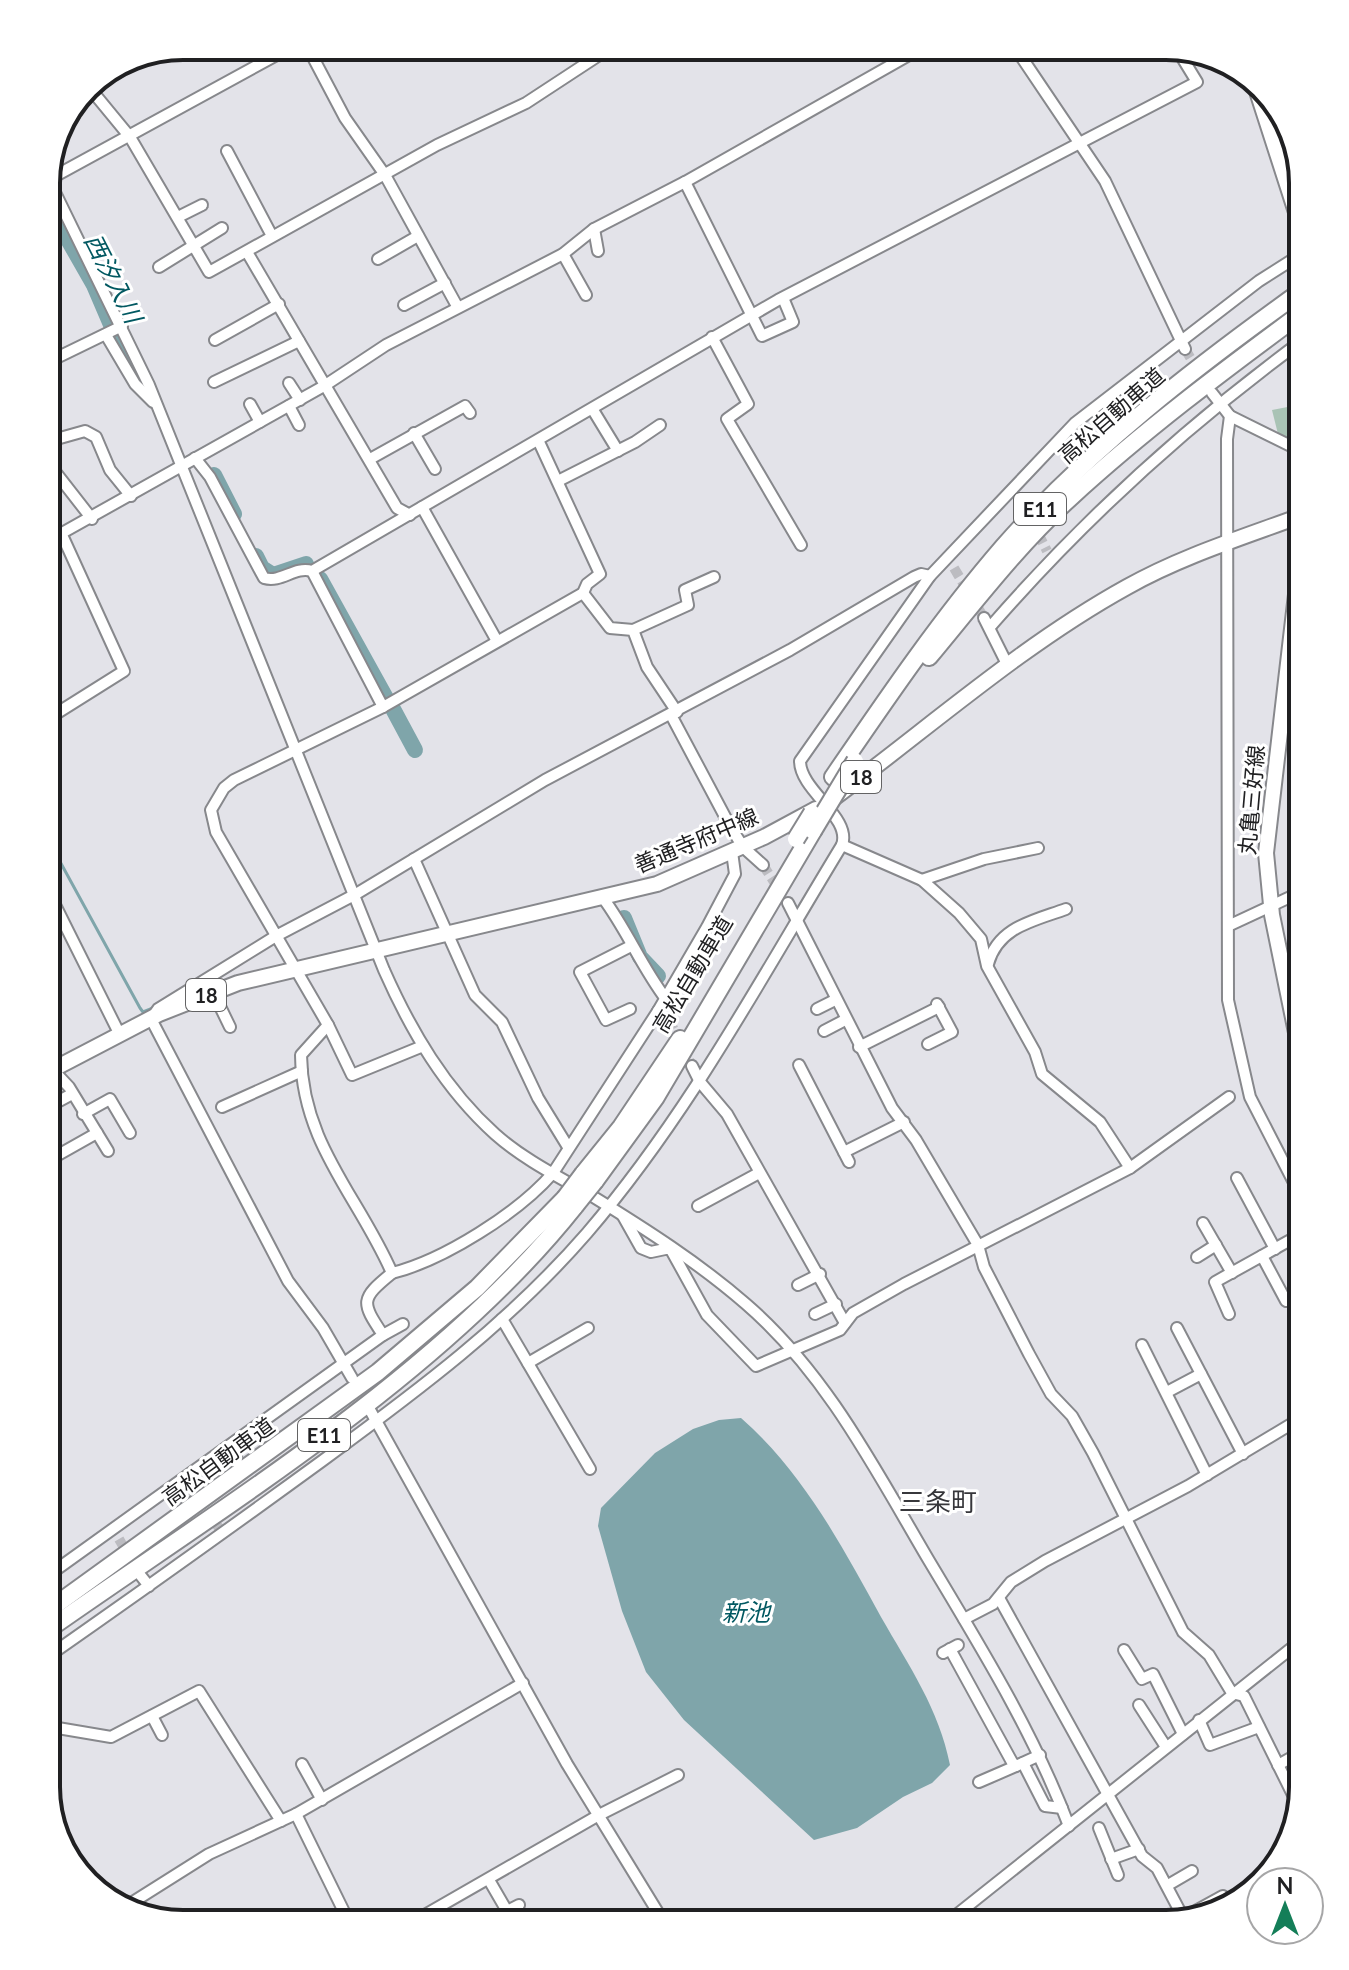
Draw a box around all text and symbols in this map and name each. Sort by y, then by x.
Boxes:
water label: 西汐入川 [79,229,150,330]
street label: 高松自動車道 [1052,362,1170,468]
road number: E11 [1014,493,1066,525]
street label: 丸亀三好線 [1233,744,1269,856]
road number: 18 [841,761,881,793]
street label: 善通寺府中線 [630,802,762,878]
street label: 高松自動車道 [646,910,738,1038]
road number: 18 [186,979,226,1011]
street label: 高松自動車道 [157,1411,279,1511]
road number: E11 [298,1419,350,1451]
district label: 三条町 [899,1485,977,1517]
water label: 新池 [722,1597,772,1626]
north arrow [1245,1866,1325,1946]
text: N [1277,1872,1293,1899]

